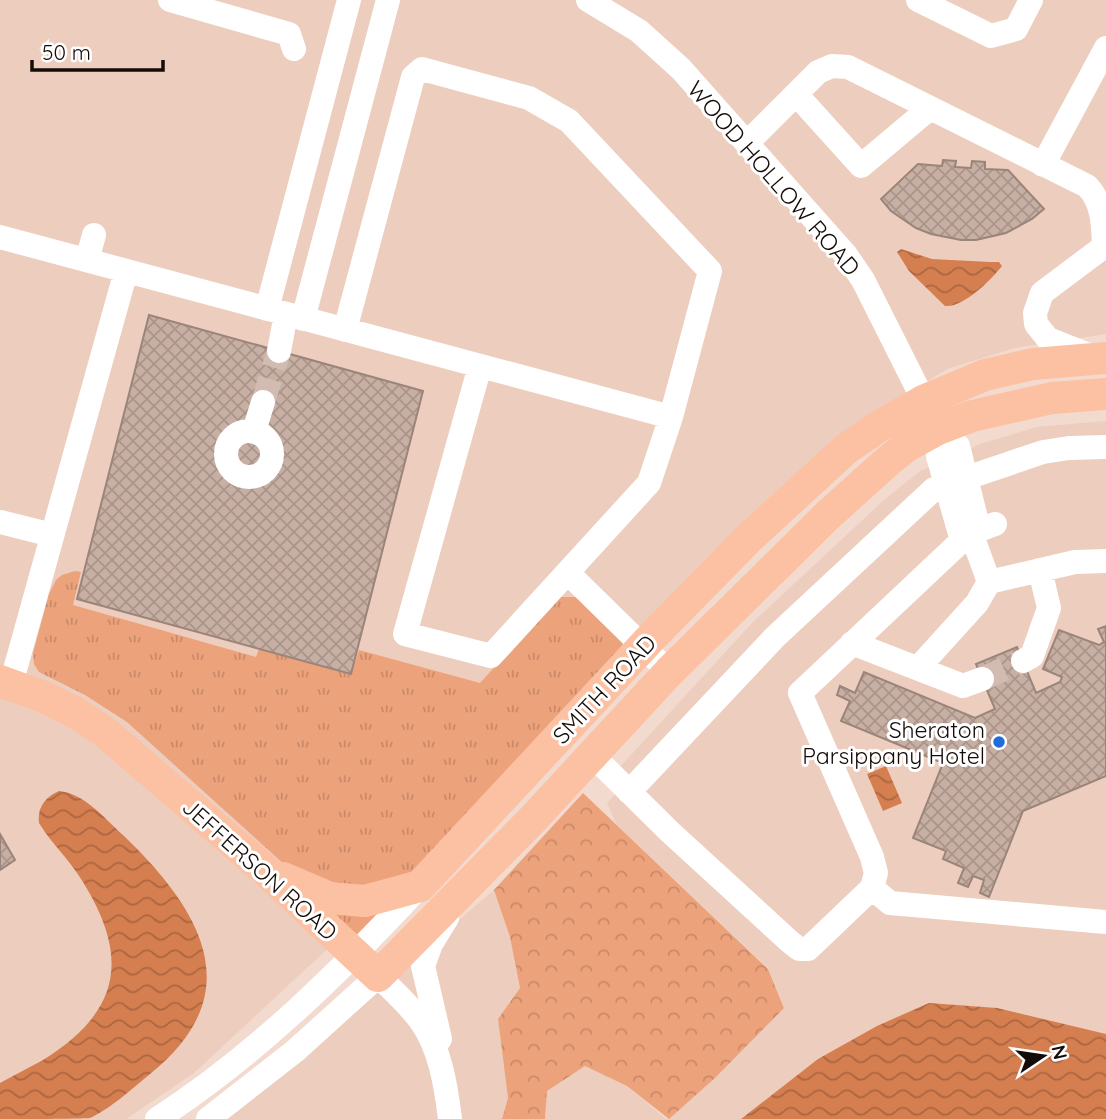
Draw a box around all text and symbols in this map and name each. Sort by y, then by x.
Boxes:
scale bar [32,28,163,72]
text: 50 m [42,39,91,65]
street label: WOOD HOLLOW ROAD [681,75,867,281]
street label: SMITH ROAD [546,628,662,750]
place label: Sheraton Parsippany Hotel [802,715,985,770]
marker: Sheraton Parsippany Hotel [991,734,1007,750]
street label: JEFFERSON ROAD [177,792,343,946]
north arrow [1008,1021,1078,1091]
text: N [1046,1043,1073,1062]

